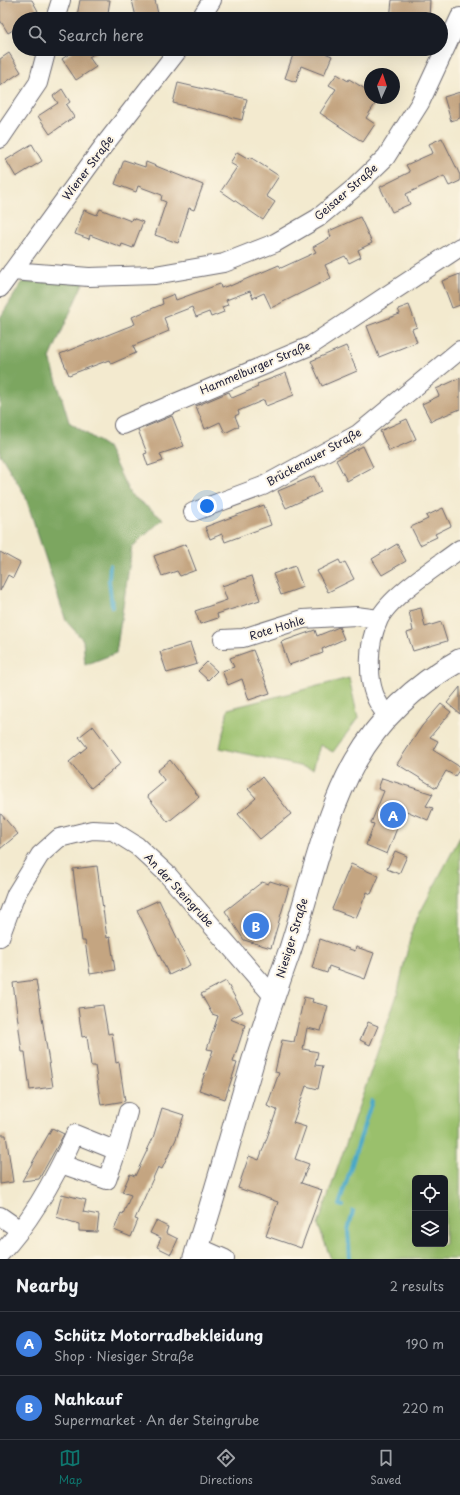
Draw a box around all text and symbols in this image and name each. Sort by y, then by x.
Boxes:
search box [12,12,448,56]
icon: search [26,23,48,45]
text: Search here [58,23,144,46]
north arrow [364,68,400,104]
street label: Wiener Straße [58,132,118,204]
street label: Geisaer Straße [310,159,381,224]
street label: Hammelburger Straße [197,336,313,398]
street label: Brückenauer Straße [263,423,364,490]
your location [197,496,217,516]
street label: Rote Hohle [247,611,307,644]
pin: A [380,800,406,830]
street label: An der Steingrube [141,849,218,930]
street label: Niesiger Straße [271,896,312,980]
pin: B [243,911,269,941]
map controls [412,1175,448,1247]
button: locate [412,1175,448,1211]
button: layers [412,1211,448,1247]
text: Nearby [16,1272,78,1298]
text: 2 results [390,1276,444,1295]
text: Schütz Motorradbekleidung [54,1323,263,1346]
text: A [24,1334,34,1353]
text: 190 m [405,1334,444,1353]
text: Shop · Niesiger Straße [54,1346,194,1365]
text: Nahkauf [54,1387,122,1410]
text: B [25,1398,33,1417]
text: 220 m [402,1398,444,1417]
text: Supermarket · An der Steingrube [54,1410,259,1429]
tab: Map [59,1447,82,1488]
tab: Directions [199,1447,253,1488]
tab: Saved [370,1447,401,1488]

